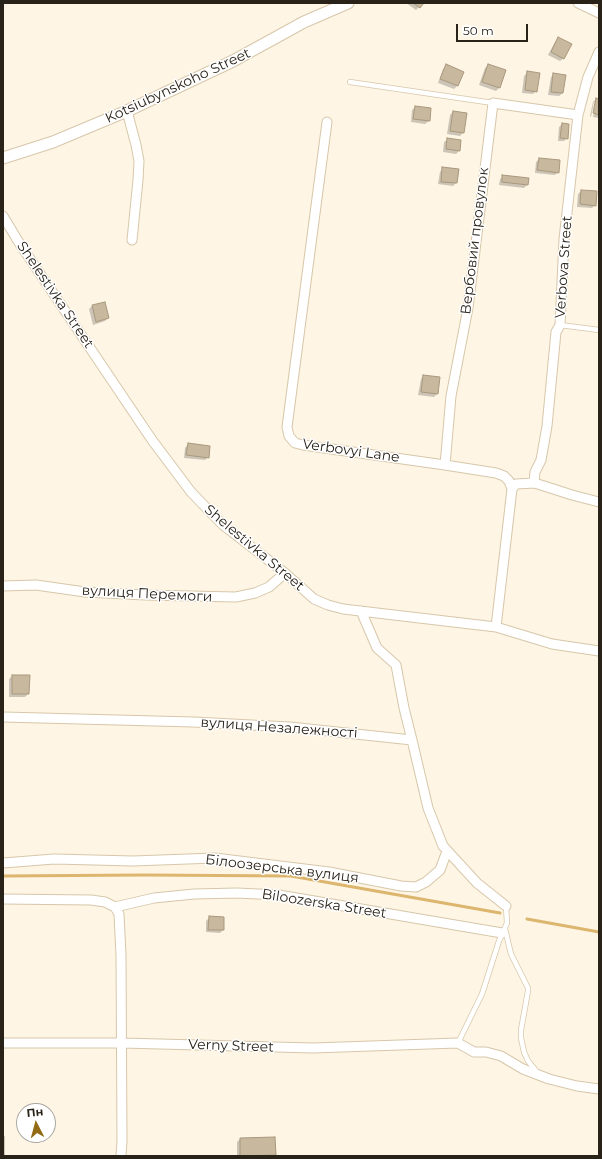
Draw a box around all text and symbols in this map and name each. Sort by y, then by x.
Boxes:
scale bar [458,16,530,42]
text: 50 m [463,23,494,38]
street label: Kotsiubynskoho Street [103,45,253,127]
street label: Вербовий провулок [458,166,492,316]
street label: Verbova Street [552,215,576,319]
street label: Shelestivka Street [13,238,97,352]
street label: Verbovyi Lane [301,436,401,466]
street label: Shelestivka Street [201,501,307,595]
street label: вулиця Перемоги [81,582,213,606]
street label: вулиця Незалежності [200,714,358,742]
street label: Білоозерська вулиця [204,851,360,887]
street label: Biloozerska Street [261,886,387,922]
street label: Verny Street [188,1036,274,1056]
north arrow [16,1103,56,1143]
text: Пн [26,1104,44,1120]

